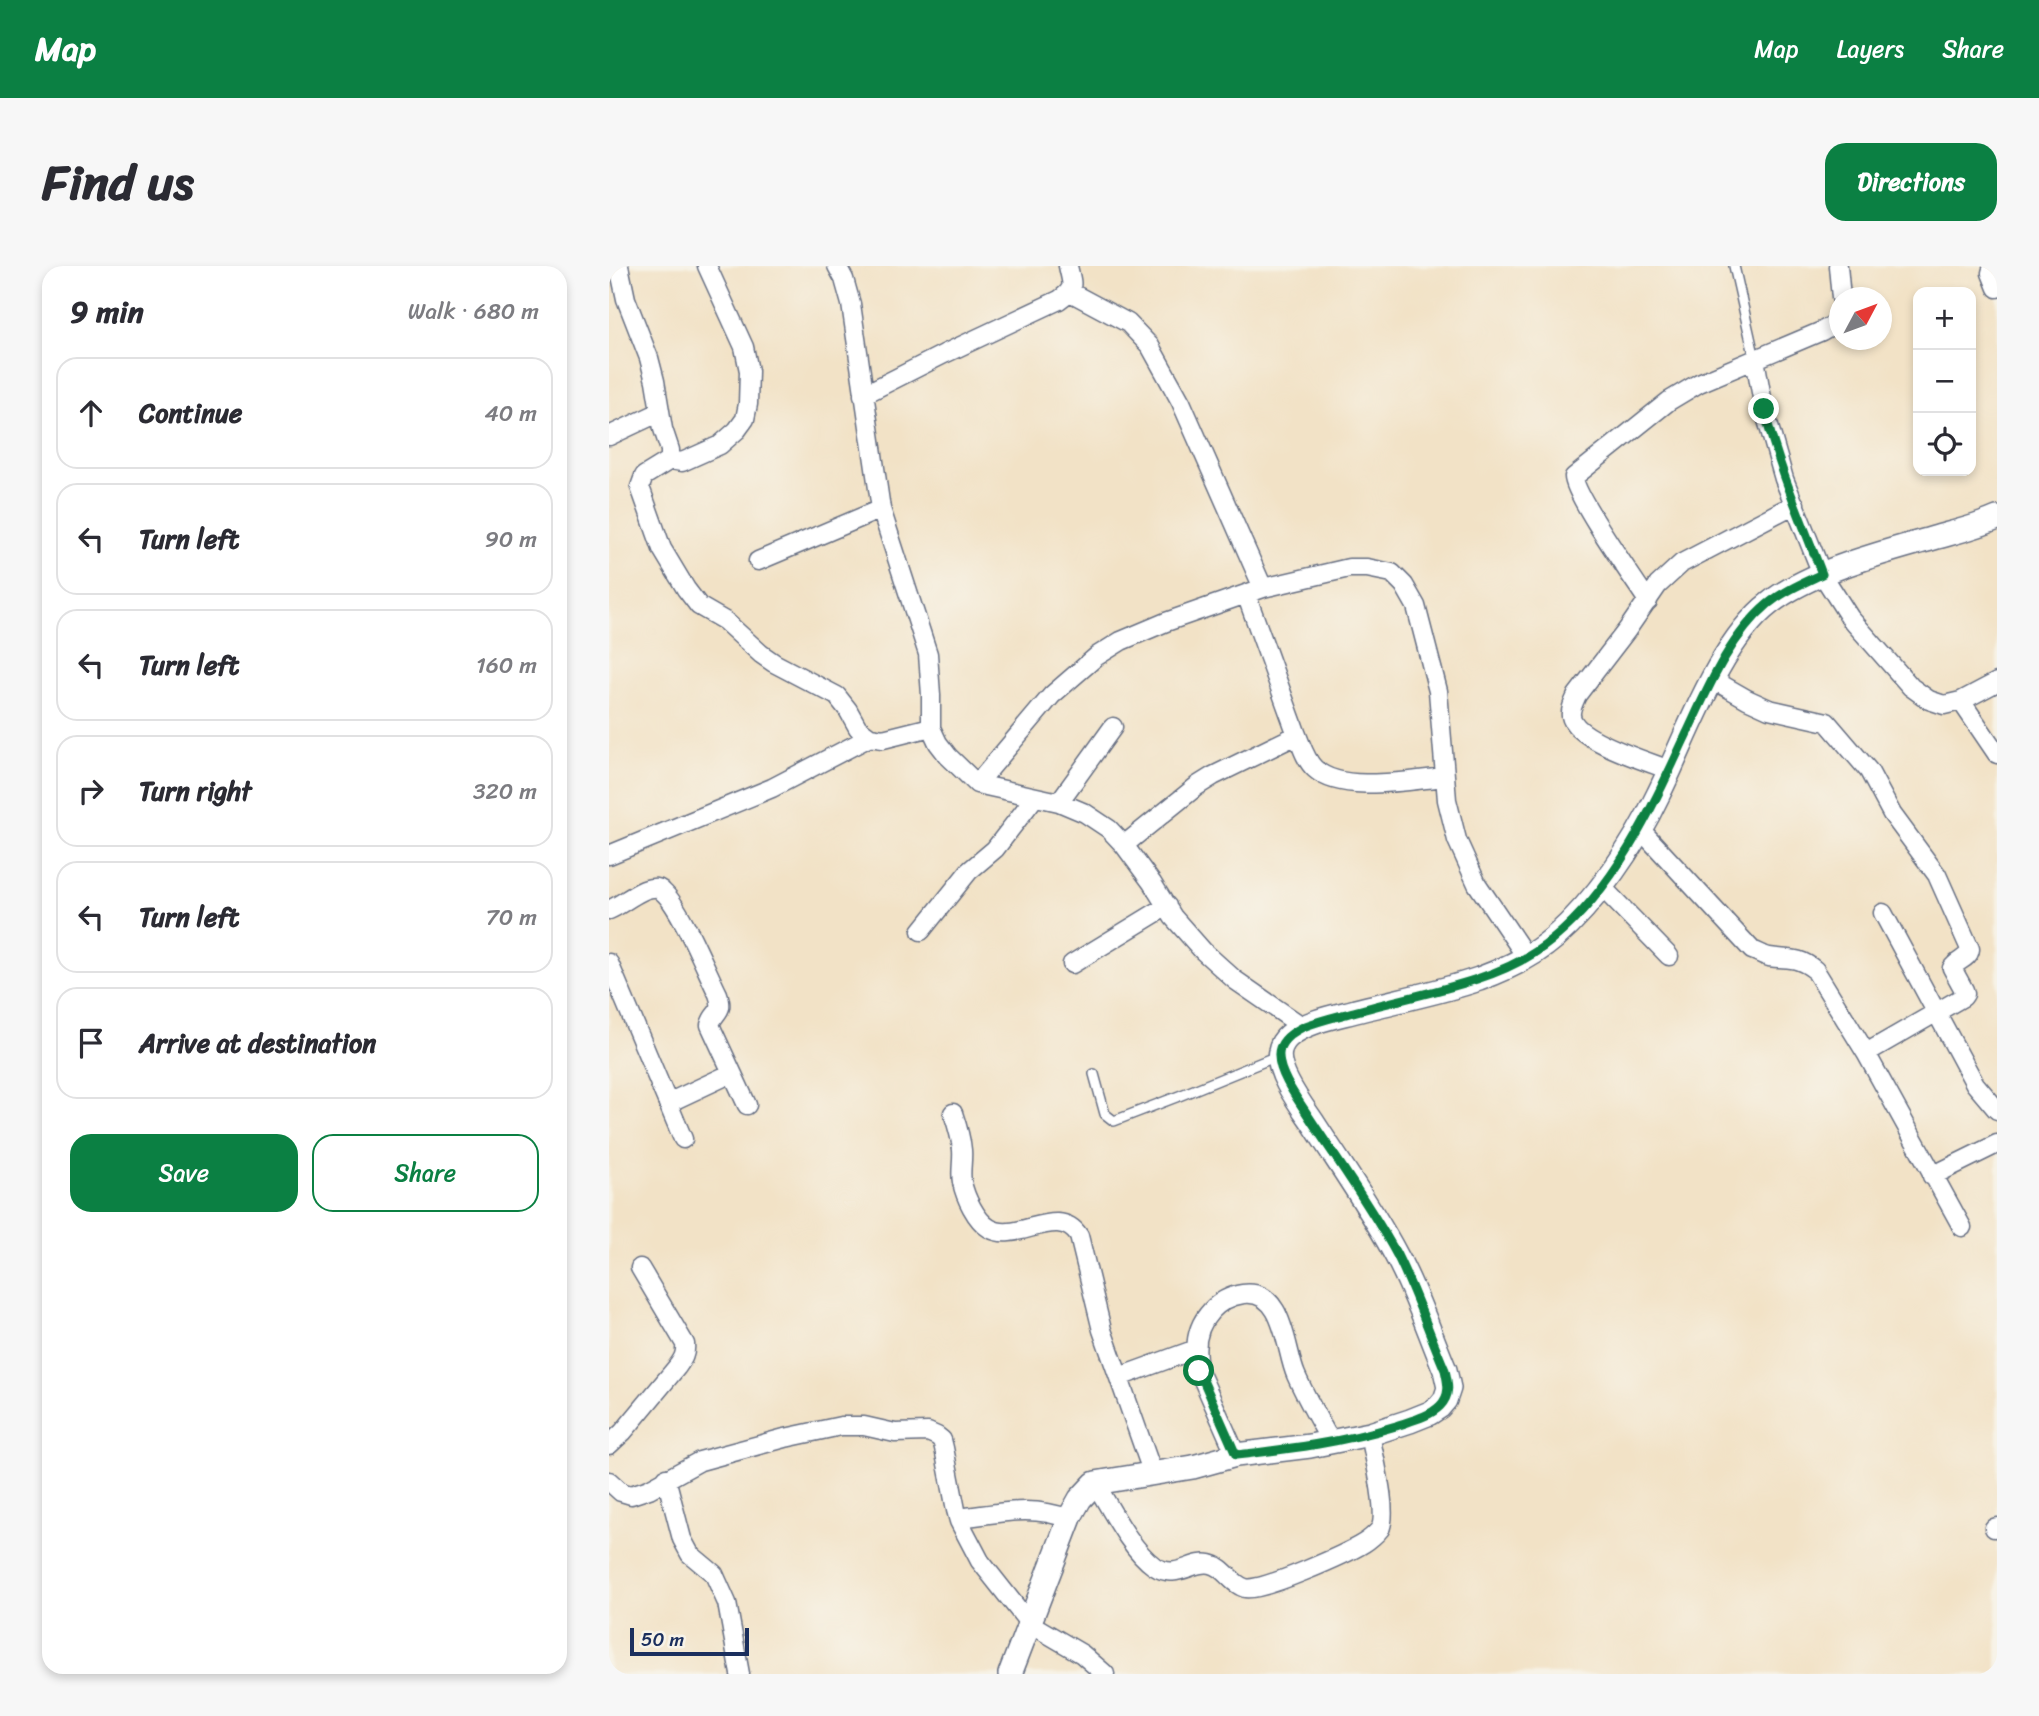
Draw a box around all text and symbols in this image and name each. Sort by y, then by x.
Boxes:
text: Map [35,20,96,78]
text: Map [1754,28,1799,70]
text: Layers [1837,28,1904,70]
text: Share [1942,28,2004,70]
text: Find us [42,139,194,226]
button: Directions [1825,143,1997,221]
text: 9 min [70,285,144,339]
north arrow [1829,287,1892,350]
map controls [1913,287,1976,476]
button: + [1913,287,1976,350]
text: Walk · 680 m [408,291,539,332]
button: − [1913,350,1976,413]
text: Continue [139,390,242,436]
text: 40 m [484,393,537,434]
route end [1748,393,1779,424]
icon: ahead [72,394,110,432]
button: locate [1913,413,1976,476]
text: Turn left [139,516,239,562]
text: 90 m [485,519,537,560]
icon: left [72,520,110,558]
text: Turn left [139,642,239,688]
text: 160 m [476,645,537,686]
icon: left [72,646,110,684]
text: Turn right [139,768,252,814]
text: 320 m [473,771,537,812]
icon: right [72,772,110,810]
text: Turn left [139,894,239,940]
text: 70 m [486,897,537,938]
icon: left [72,898,110,936]
text: Arrive at destination [139,1020,376,1066]
icon: arrive [72,1024,110,1062]
button: Save [70,1134,298,1212]
button: Share [312,1134,539,1212]
route start [1183,1355,1214,1386]
text: 50 m [641,1623,684,1656]
scale bar [630,1625,749,1657]

